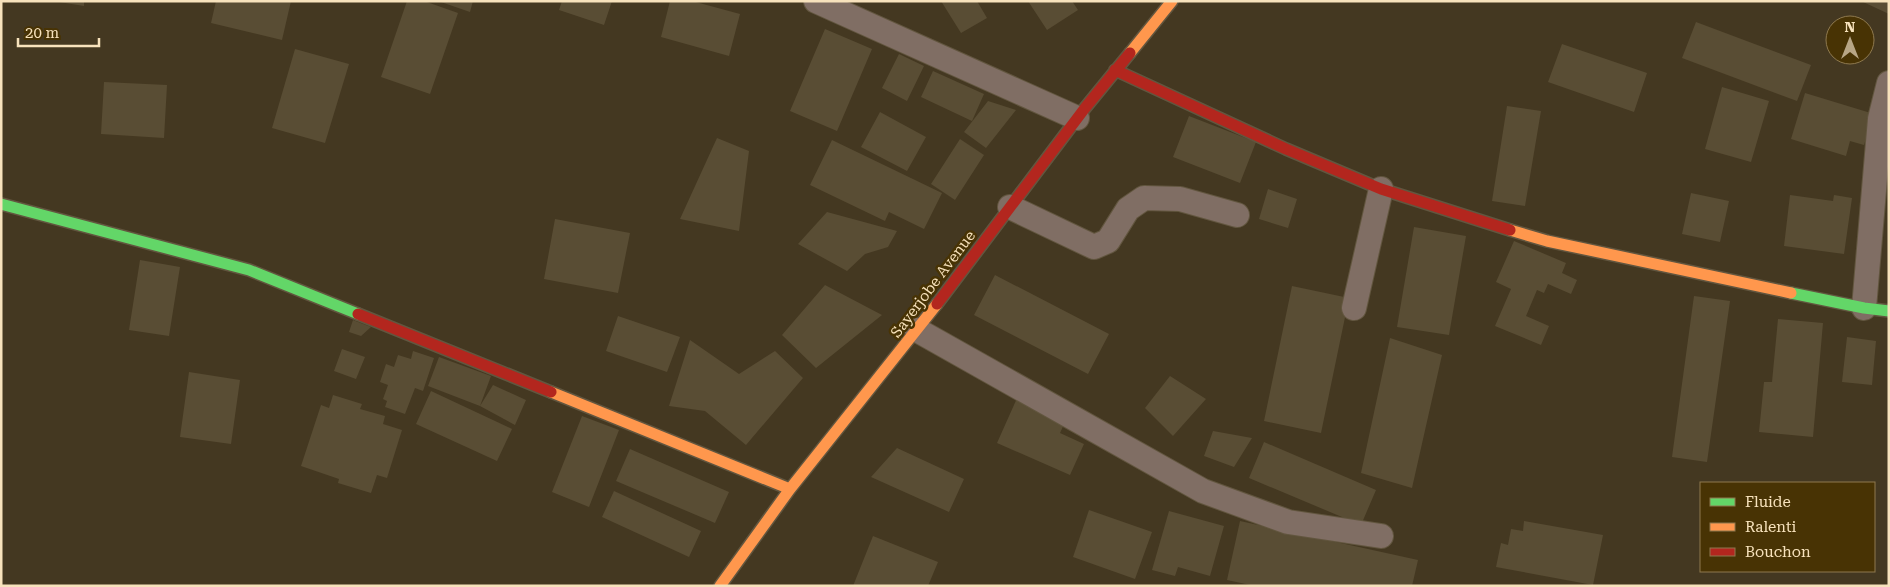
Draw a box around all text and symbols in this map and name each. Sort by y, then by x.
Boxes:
scale bar [18,15,99,47]
north arrow [1825,15,1875,65]
text: N [1845,19,1856,35]
text: 20 m [25,24,60,42]
street label: Sayerjobe Avenue [887,227,979,341]
legend [1700,482,1875,572]
text: Fluide [1745,493,1791,511]
text: Ralenti [1745,518,1797,536]
text: Bouchon [1745,543,1811,561]

